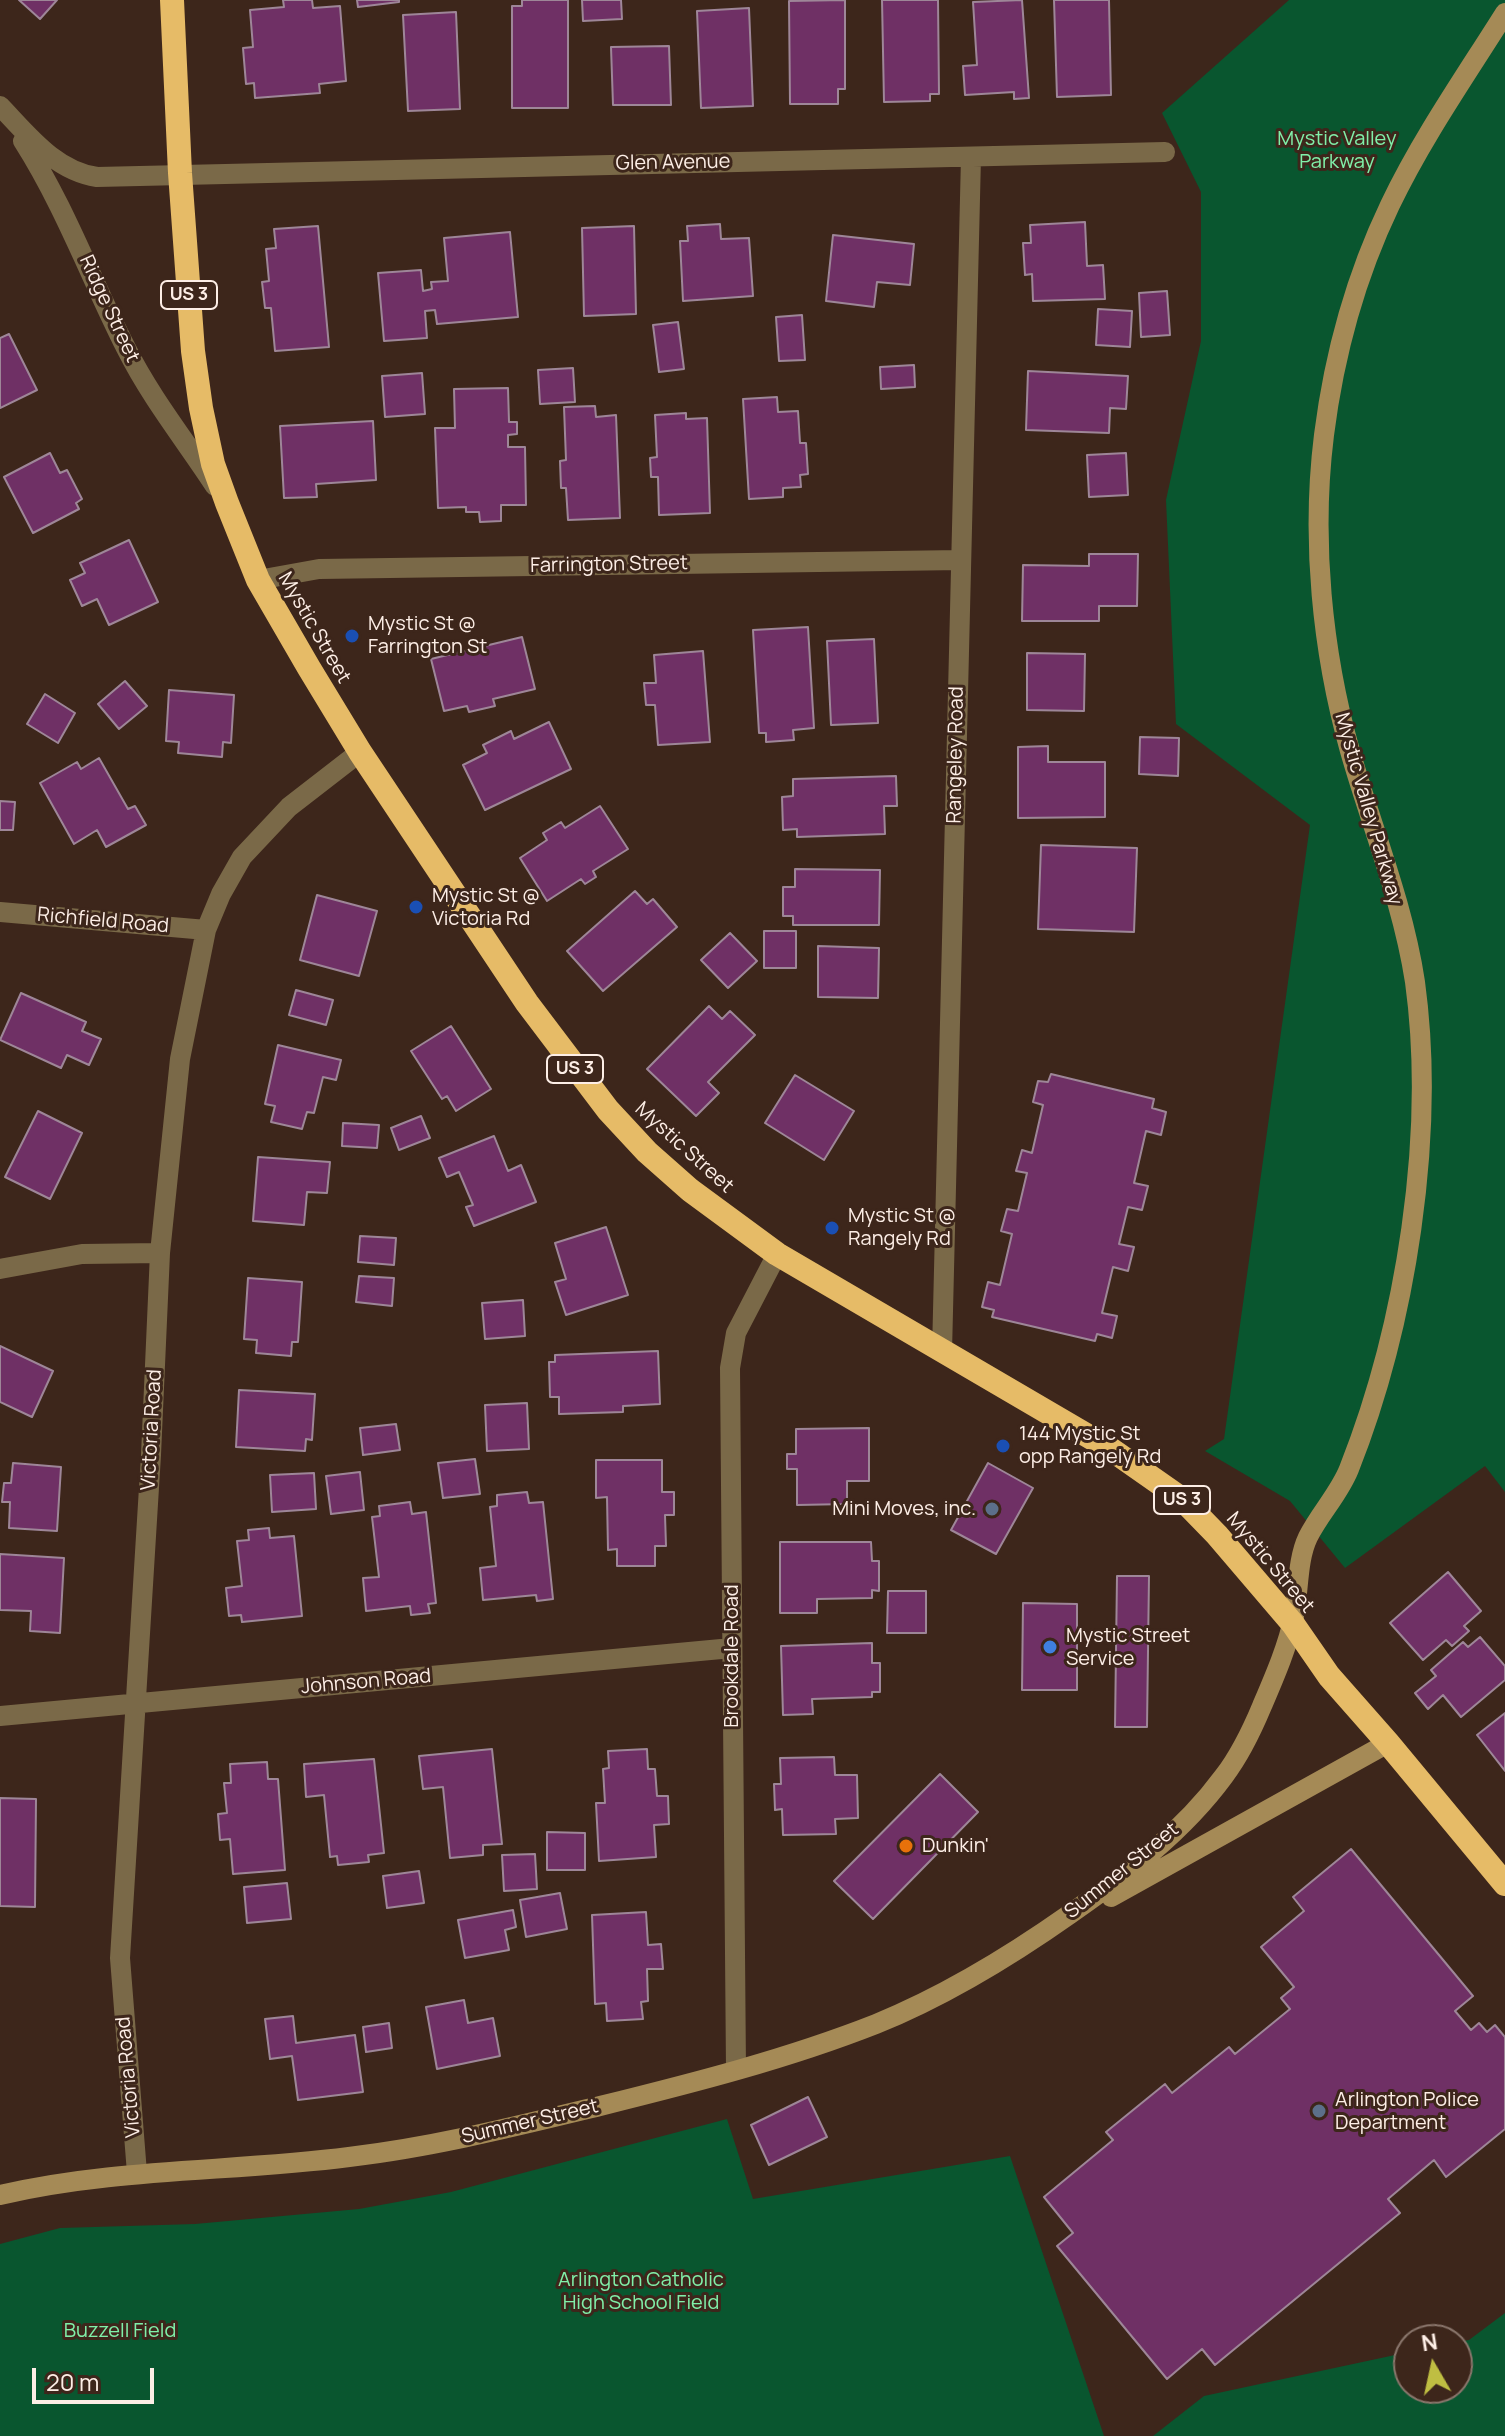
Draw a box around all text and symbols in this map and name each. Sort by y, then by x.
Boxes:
park label: Mystic Valley Parkway [1277,127,1397,174]
street label: Glen Avenue [616,150,730,176]
street label: Ridge Street [74,252,144,366]
road number: US 3 [161,281,217,309]
street label: Farrington Street [530,552,688,578]
street label: Mystic Street [273,568,355,688]
place label: Mystic St @ Farrington St [368,612,487,659]
marker: Mystic St @ Farrington St [343,627,361,645]
street label: Rangeley Road [943,686,969,824]
street label: Mystic Valley Parkway [1329,710,1407,908]
place label: Mystic St @ Victoria Rd [432,884,540,931]
marker: Mystic St @ Victoria Rd [407,898,425,916]
street label: Richfield Road [36,903,170,939]
road number: US 3 [547,1055,603,1083]
street label: Mystic Street [630,1097,738,1199]
place label: Mystic St @ Rangely Rd [848,1204,956,1251]
marker: Mystic St @ Rangely Rd [823,1219,841,1237]
street label: Victoria Road [137,1369,167,1491]
place label: 144 Mystic St opp Rangely Rd [1019,1422,1161,1469]
marker: 144 Mystic St opp Rangely Rd [994,1437,1012,1455]
road number: US 3 [1154,1486,1210,1514]
place label: Mini Moves, inc. [832,1497,976,1521]
marker: Mini Moves, inc. [983,1500,1001,1518]
street label: Mystic Street [1221,1508,1319,1618]
street label: Brookdale Road [720,1584,744,1728]
place label: Mystic Street Service [1066,1624,1190,1671]
marker: Mystic Street Service [1041,1638,1059,1656]
street label: Johnson Road [300,1664,432,1700]
street label: Summer Street [1060,1818,1184,1924]
place label: Dunkin' [922,1834,989,1858]
marker: Dunkin' [897,1837,915,1855]
street label: Victoria Road [112,2016,146,2138]
place label: Arlington Police Department [1335,2088,1479,2135]
street label: Summer Street [459,2095,601,2149]
marker: Arlington Police Department [1310,2102,1328,2120]
park label: Arlington Catholic High School Field [558,2268,724,2315]
park label: Buzzell Field [64,2319,176,2343]
north arrow [1393,2324,1473,2404]
text: N [1419,2326,1440,2358]
scale bar [36,2352,158,2402]
text: 20 m [46,2365,99,2398]

